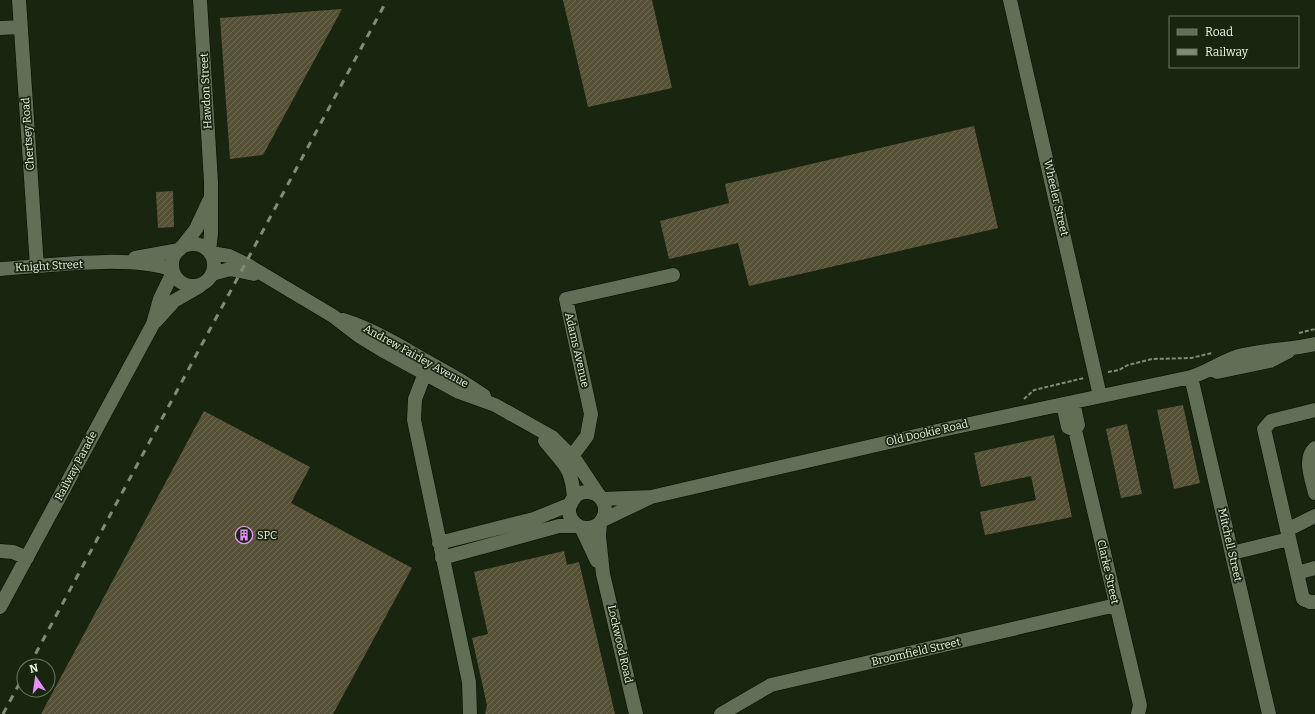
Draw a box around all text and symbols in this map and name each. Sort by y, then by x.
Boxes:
legend [1169,16,1299,68]
text: Road [1205,25,1233,39]
text: Railway [1205,45,1249,59]
street label: Hawdon Street [198,53,214,129]
street label: Chertsey Road [19,97,37,171]
street label: Wheeler Street [1041,159,1071,237]
street label: Knight Street [15,258,83,274]
street label: Adams Avenue [562,311,592,389]
street label: Andrew Fairley Avenue [361,322,471,390]
street label: Old Dookie Road [885,417,970,449]
street label: Railway Parade [52,429,100,503]
street label: Mitchell Street [1215,507,1245,583]
building icon: SPC [234,525,254,545]
place label: SPC [257,529,277,542]
street label: Clarke Street [1094,539,1122,605]
street label: Lockwood Road [605,604,635,685]
street label: Broomfield Street [870,635,962,669]
north arrow [16,658,56,698]
text: N [28,661,40,676]

